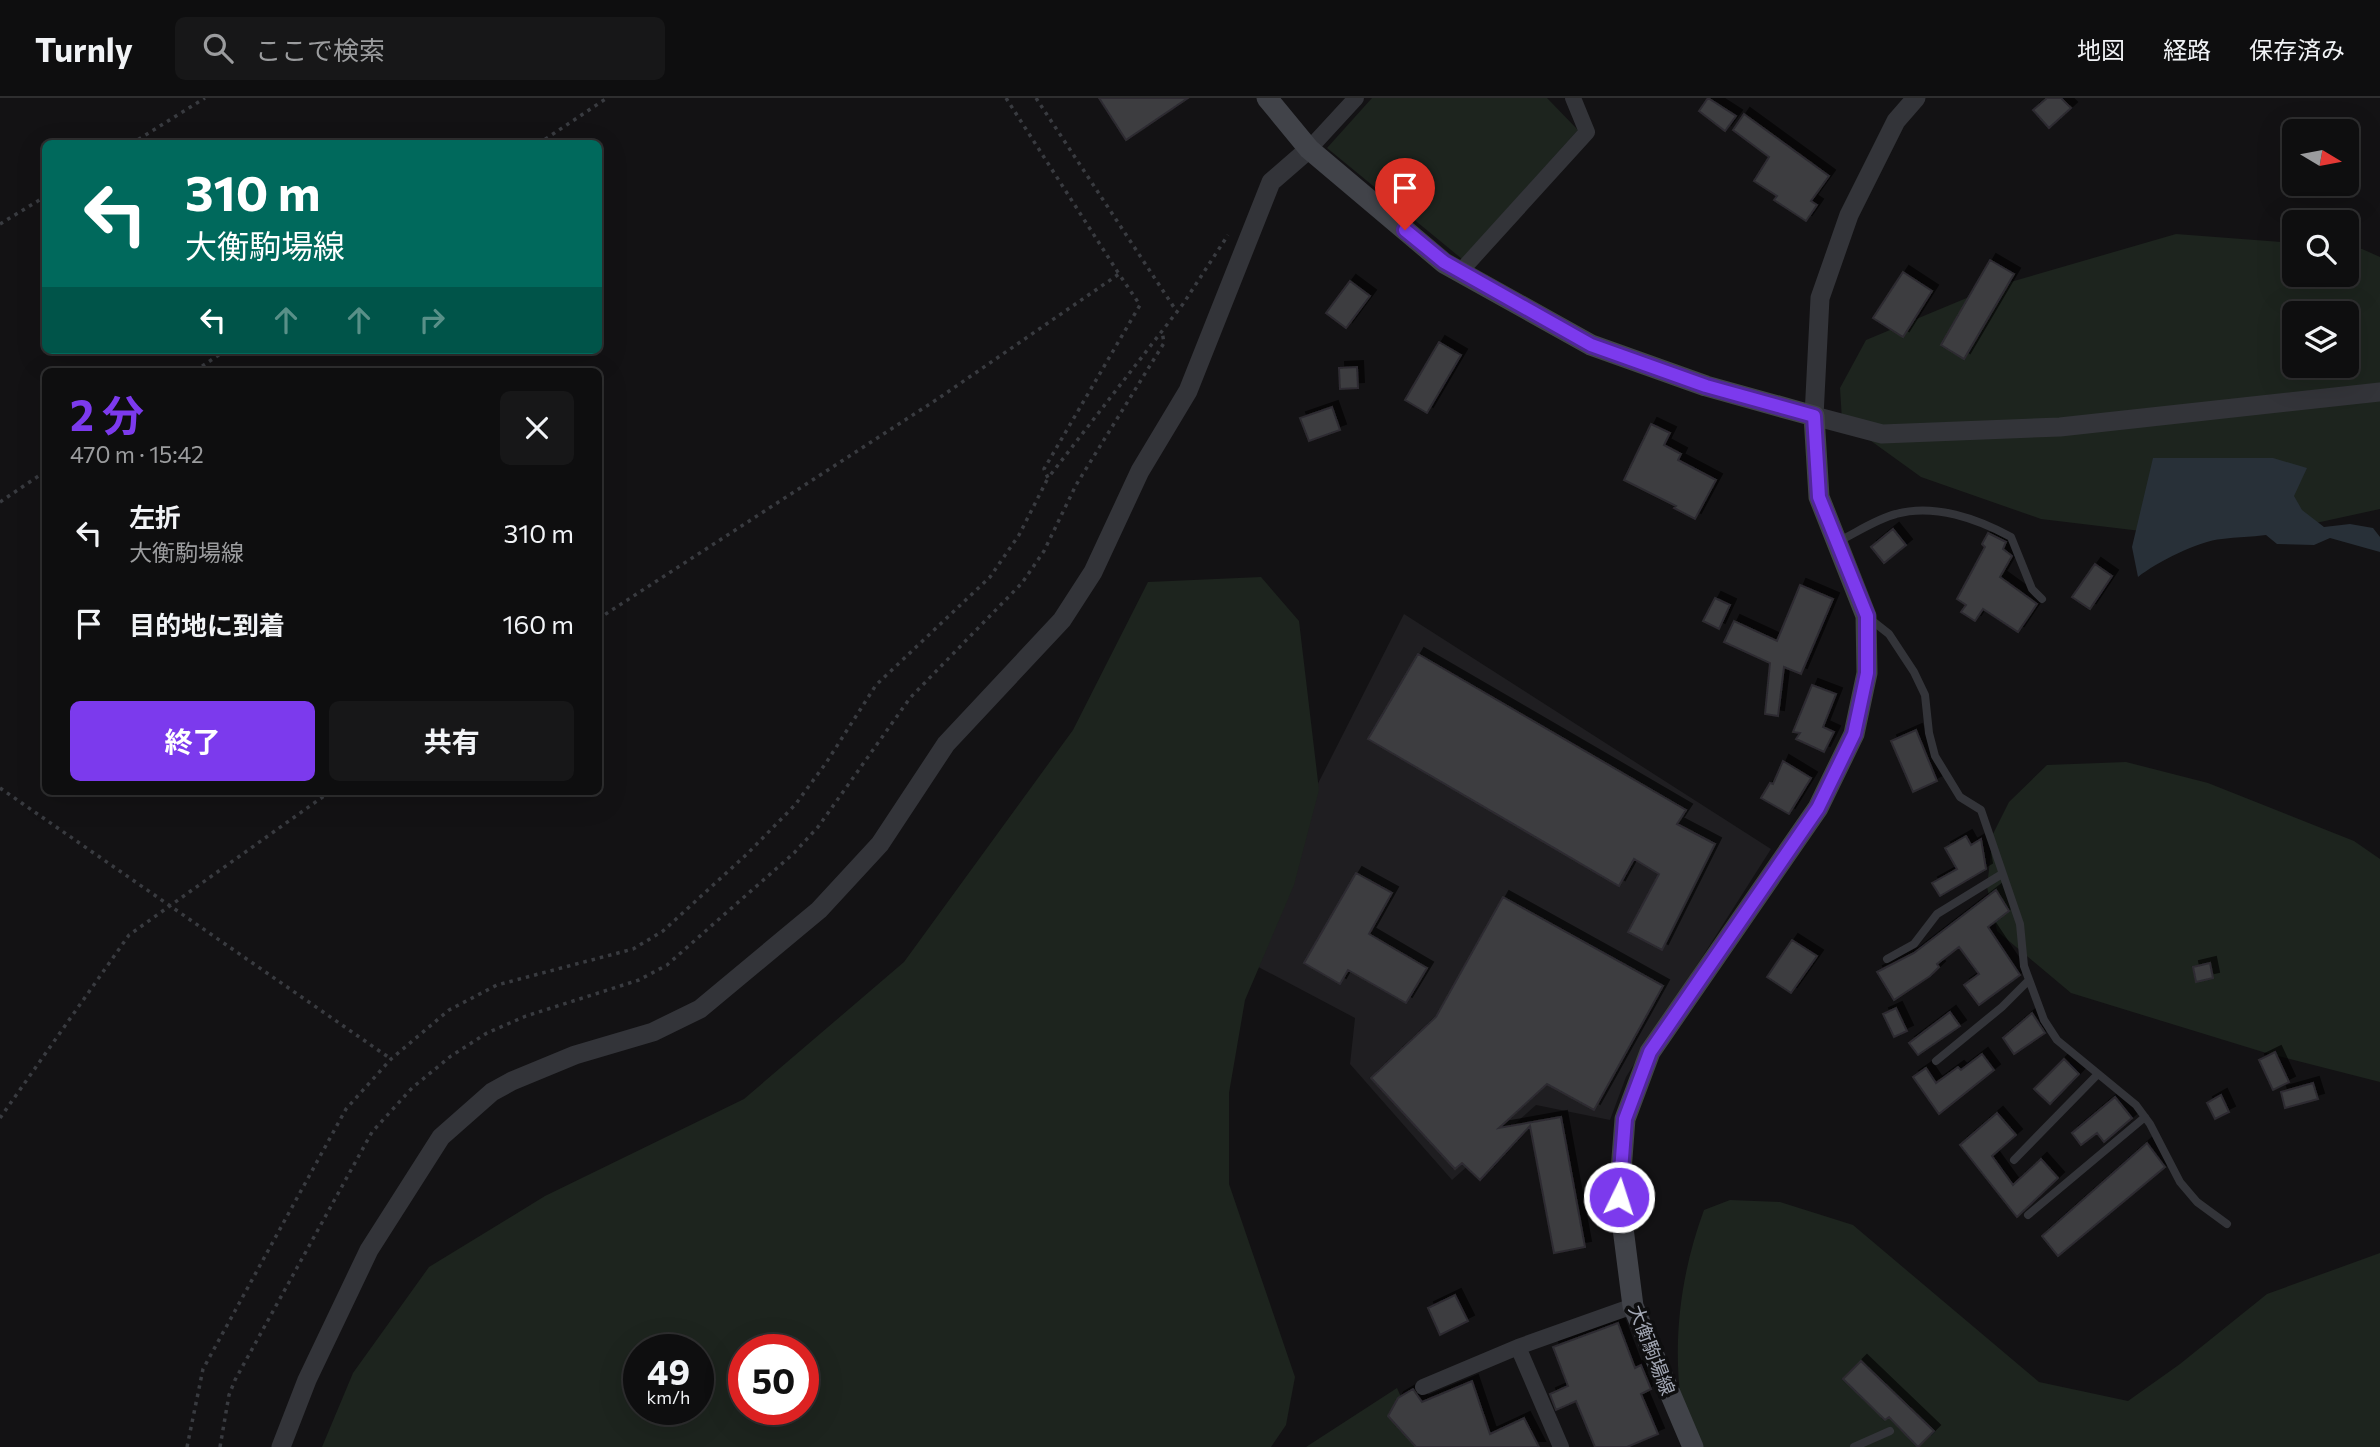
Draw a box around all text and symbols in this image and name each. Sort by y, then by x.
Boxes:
search box [175,17,665,80]
text: Turnly [35,28,133,69]
icon: search [199,29,237,67]
text: ここで検索 [255,34,385,65]
text: 地図 [2077,35,2125,64]
text: 経路 [2163,35,2211,64]
text: 保存済み [2249,35,2345,64]
north arrow [2282,119,2359,196]
map controls [2282,119,2359,378]
pin [1375,158,1435,230]
text: 310 m [185,161,320,221]
icon: left [70,168,161,259]
icon: arrive [1386,169,1424,207]
button: search [2282,210,2359,287]
text: 大衡駒場線 [185,225,345,265]
icon: left [194,301,232,339]
icon: ahead [267,301,305,339]
icon: ahead [340,301,378,339]
icon: right [413,301,451,339]
button: layers [2282,301,2359,378]
text: 2 分 [70,388,144,440]
button: close [500,391,574,465]
text: 470 m · 15:42 [70,440,204,468]
text: 左折 [129,501,181,532]
icon: left [70,514,108,552]
text: 310 m [503,517,574,548]
text: 大衡駒場線 [129,538,244,566]
icon: arrive [70,605,108,643]
text: 160 m [502,608,574,639]
text: 目的地に到着 [129,609,285,640]
button: 終了 [70,701,315,781]
button: 共有 [329,701,574,781]
position arrow [1582,1160,1656,1234]
street label: 大衡駒場線 [1625,1301,1680,1398]
speed limit sign: 50 [728,1334,819,1425]
text: 49 [647,1349,690,1392]
text: km/h [647,1386,690,1408]

